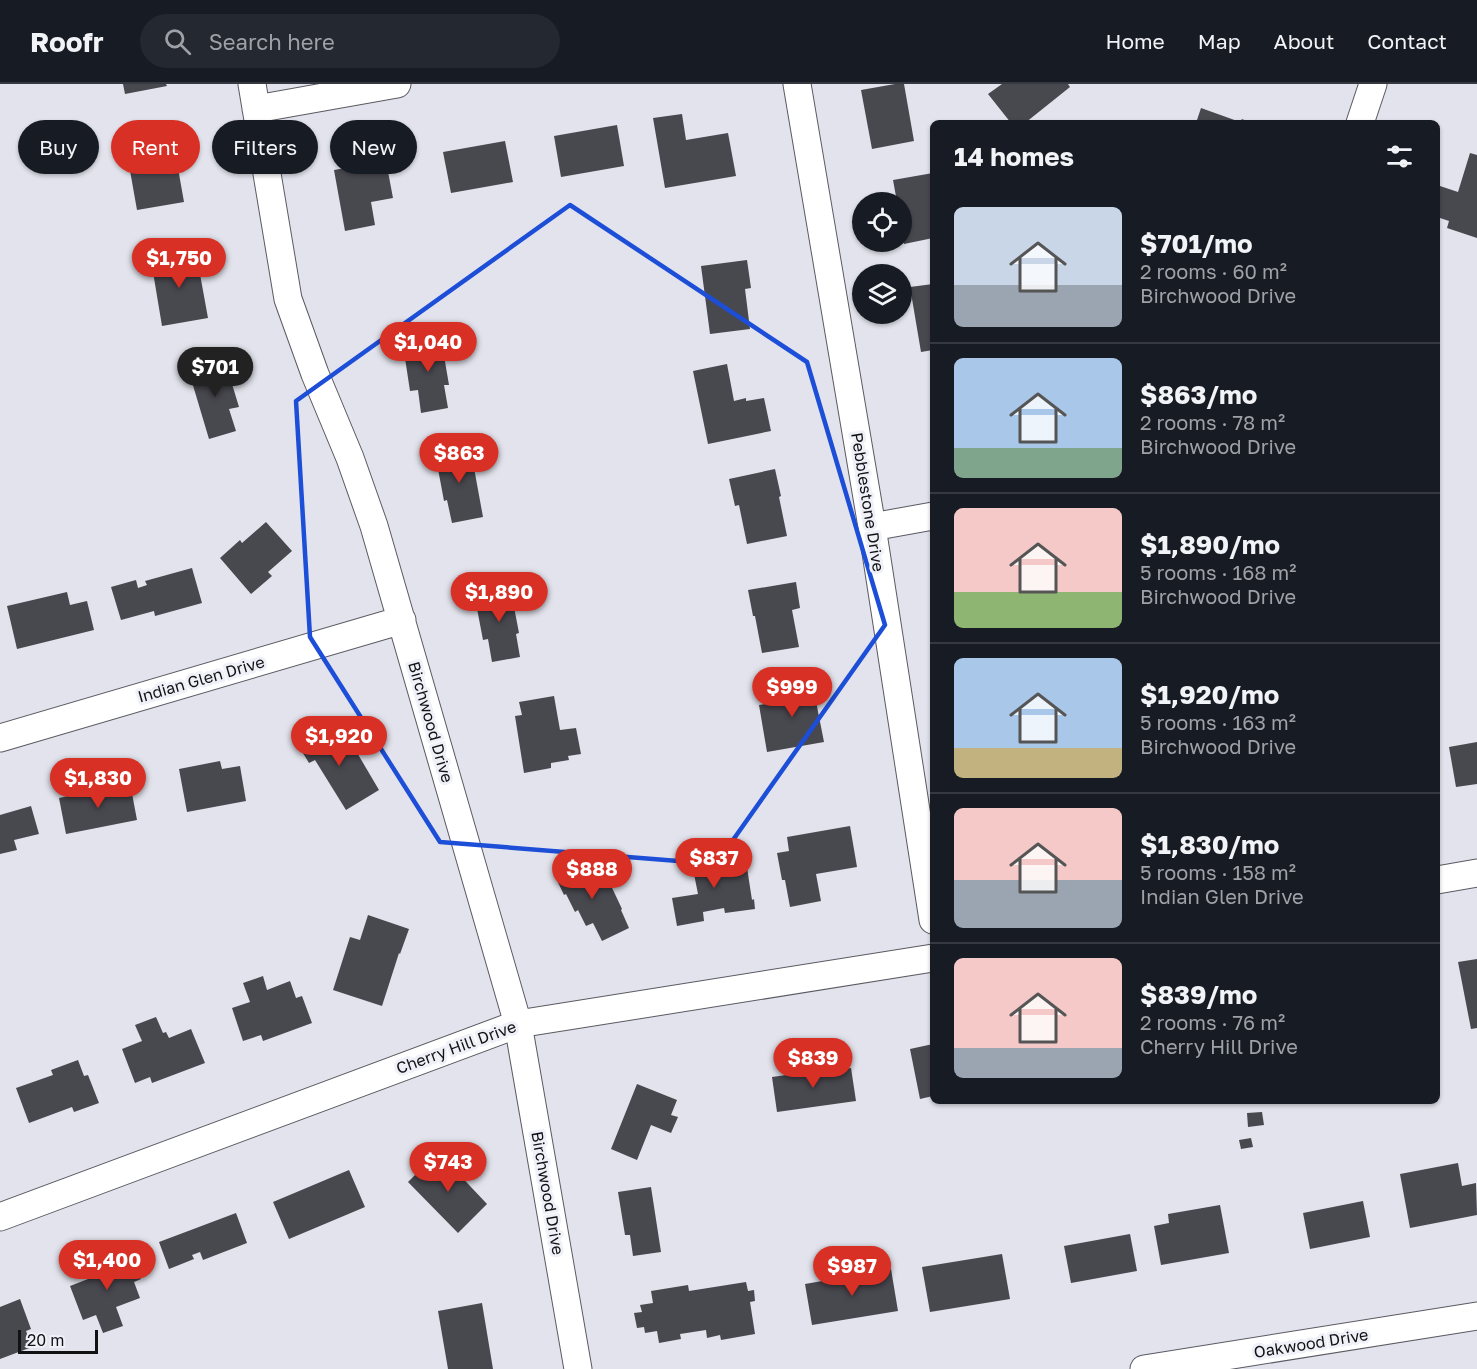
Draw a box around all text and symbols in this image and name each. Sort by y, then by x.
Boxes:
search box [140,14,560,68]
text: Roofr [30,25,104,58]
icon: search [161,25,194,58]
text: Search here [209,28,335,55]
text: Home [1105,28,1165,54]
text: Map [1198,28,1241,54]
text: About [1274,28,1334,54]
text: Contact [1367,28,1447,54]
chip: Buy [18,120,99,174]
chip: Rent [111,120,200,174]
chip: Filters [212,120,318,174]
chip: New [330,120,417,174]
icon: filters [1383,140,1416,173]
text: 14 homes [954,141,1074,172]
map controls [852,192,912,324]
button: locate [852,192,912,252]
text: $701/mo [1140,228,1253,259]
icon: home [1002,231,1074,303]
pin: $1,750 [130,238,228,289]
text: $1,750 [146,245,212,269]
text: 2 rooms · 60 m² [1140,259,1287,283]
button: layers [852,264,912,324]
text: Birchwood Drive [1140,283,1296,307]
pin: $1,040 [379,322,477,373]
text: $1,040 [394,329,462,353]
pin: $701 [179,347,251,398]
text: $701 [191,354,239,378]
text: $863/mo [1140,379,1257,410]
icon: home [1002,382,1074,454]
text: 2 rooms · 78 m² [1140,410,1285,434]
street label: Pebblestone Drive [847,431,889,573]
pin: $863 [423,433,495,484]
text: Birchwood Drive [1140,434,1296,458]
text: $863 [433,440,485,464]
text: $1,890/mo [1140,529,1280,560]
icon: home [1002,532,1074,604]
text: 5 rooms · 168 m² [1140,560,1296,584]
pin: $1,890 [450,572,548,623]
text: $1,890 [465,579,533,603]
text: Birchwood Drive [1140,584,1296,608]
street label: Indian Glen Drive [135,651,267,707]
street label: Birchwood Drive [404,659,458,785]
pin: $999 [756,667,828,718]
text: $999 [766,674,818,698]
text: $1,920/mo [1140,679,1279,710]
icon: home [1002,682,1074,754]
text: 5 rooms · 163 m² [1140,710,1296,734]
pin: $1,920 [290,716,388,767]
text: $1,920 [305,723,373,747]
text: Birchwood Drive [1140,734,1296,758]
pin: $1,830 [49,758,147,809]
text: $1,830 [64,765,132,789]
text: $1,830/mo [1140,829,1279,860]
icon: home [1002,832,1074,904]
pin: $837 [678,838,750,889]
text: $837 [689,845,739,869]
pin: $888 [556,849,628,900]
text: $888 [566,856,618,880]
text: 5 rooms · 158 m² [1140,860,1296,884]
text: Indian Glen Drive [1140,884,1304,908]
text: $839/mo [1140,979,1257,1010]
icon: home [1002,982,1074,1054]
text: 2 rooms · 76 m² [1140,1010,1285,1034]
street label: Cherry Hill Drive [393,1016,519,1078]
text: Cherry Hill Drive [1140,1034,1298,1058]
pin: $839 [777,1038,849,1089]
text: $839 [787,1045,839,1069]
street label: Birchwood Drive [527,1130,569,1256]
pin: $743 [412,1142,484,1193]
text: $743 [424,1149,473,1173]
pin: $1,400 [58,1240,156,1291]
pin: $987 [816,1246,888,1297]
text: $1,400 [73,1247,141,1271]
text: $987 [827,1253,877,1277]
street label: Oakwood Drive [1252,1324,1370,1362]
scale bar [18,1327,98,1354]
text: 20 m [27,1330,64,1350]

